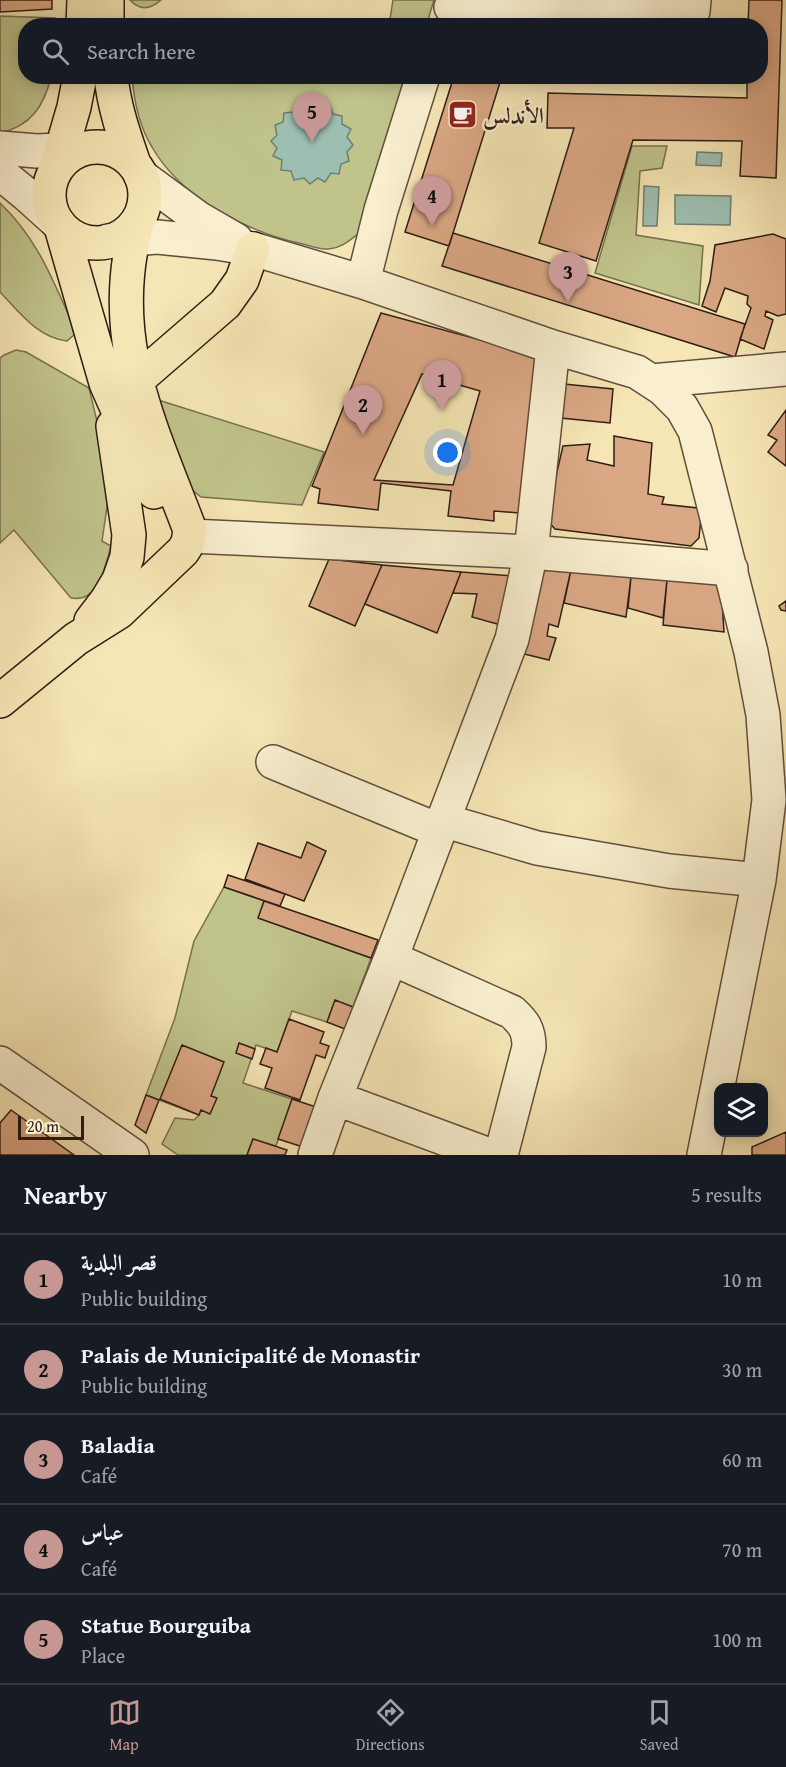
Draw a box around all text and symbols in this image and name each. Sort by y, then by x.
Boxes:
search box [18,18,768,84]
icon: search [39,35,72,68]
text: Search here [87,35,196,67]
pin: 5 [292,92,332,142]
cafe icon: الأندلس [446,99,478,131]
place label: الأندلس [483,99,544,131]
pin: 4 [412,176,452,226]
pin: 3 [548,252,588,302]
pin: 1 [422,360,462,410]
pin: 2 [344,386,382,435]
your location [433,438,462,467]
map controls [714,1083,768,1137]
button: layers [714,1083,768,1137]
scale bar [18,1113,84,1140]
text: 20 m [27,1114,59,1138]
text: Nearby [24,1175,107,1214]
text: 5 results [691,1180,762,1209]
text: قصر البلدية [81,1246,157,1278]
text: 1 [38,1265,49,1294]
text: 10 m [722,1265,762,1294]
text: Public building [81,1284,207,1313]
text: Palais de Municipalité de Monastir [81,1339,420,1371]
text: 2 [38,1355,49,1384]
text: 30 m [722,1355,762,1384]
text: Public building [81,1371,207,1400]
text: Baladia [81,1429,155,1461]
text: 3 [38,1445,49,1474]
text: 60 m [722,1445,762,1474]
text: Café [81,1461,117,1490]
text: عباس [81,1516,124,1548]
text: 4 [38,1535,49,1564]
text: 70 m [722,1535,762,1564]
text: Café [81,1554,117,1583]
text: Statue Bourguiba [81,1609,251,1641]
text: 5 [38,1625,49,1654]
text: 100 m [712,1625,762,1654]
text: Place [81,1641,125,1670]
tab: Map [108,1696,141,1756]
tab: Directions [356,1696,425,1756]
tab: Saved [640,1696,678,1756]

